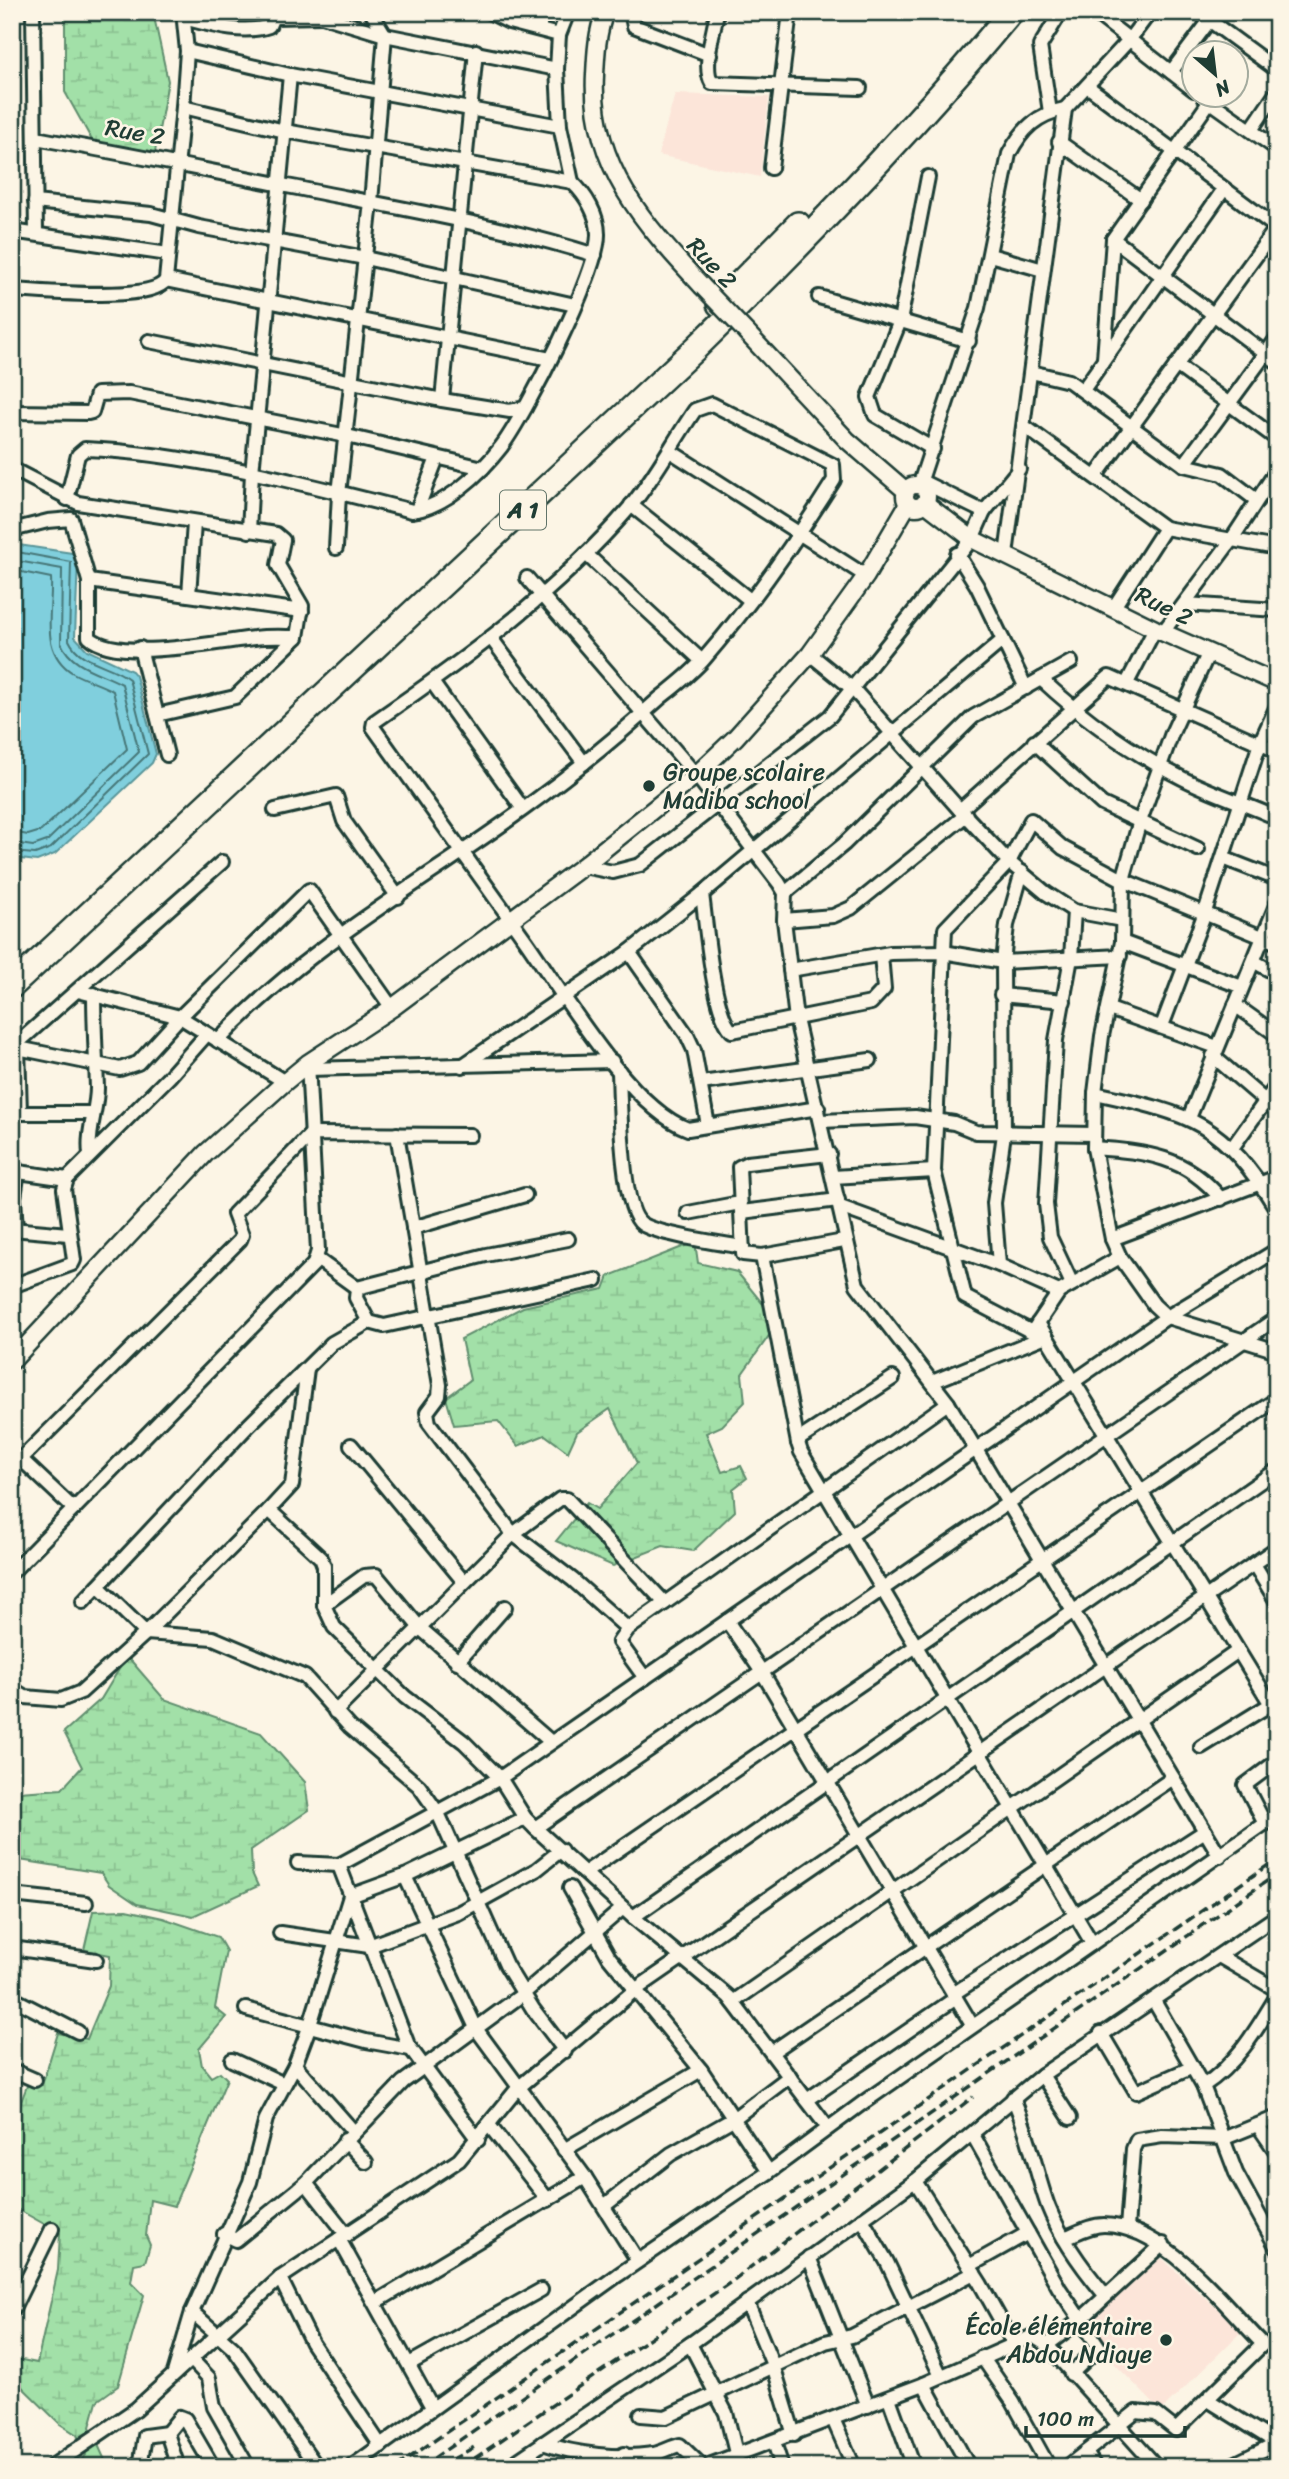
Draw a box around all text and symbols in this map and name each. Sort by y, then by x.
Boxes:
north arrow [1180,38,1250,108]
text: N [1208,70,1237,107]
street label: Rue 2 [102,106,168,158]
street label: Rue 2 [676,227,748,299]
road number: A 1 [500,490,546,530]
street label: Rue 2 [1128,574,1200,638]
place label: Groupe scolaire Madiba school [663,751,825,821]
marker: Groupe scolaire Madiba school [641,778,657,794]
place label: École élémentaire Abdou Ndiaye [965,2305,1152,2375]
marker: École élémentaire Abdou Ndiaye [1158,2332,1174,2348]
scale bar [1026,2395,1186,2439]
text: 100 m [1037,2400,1094,2438]

